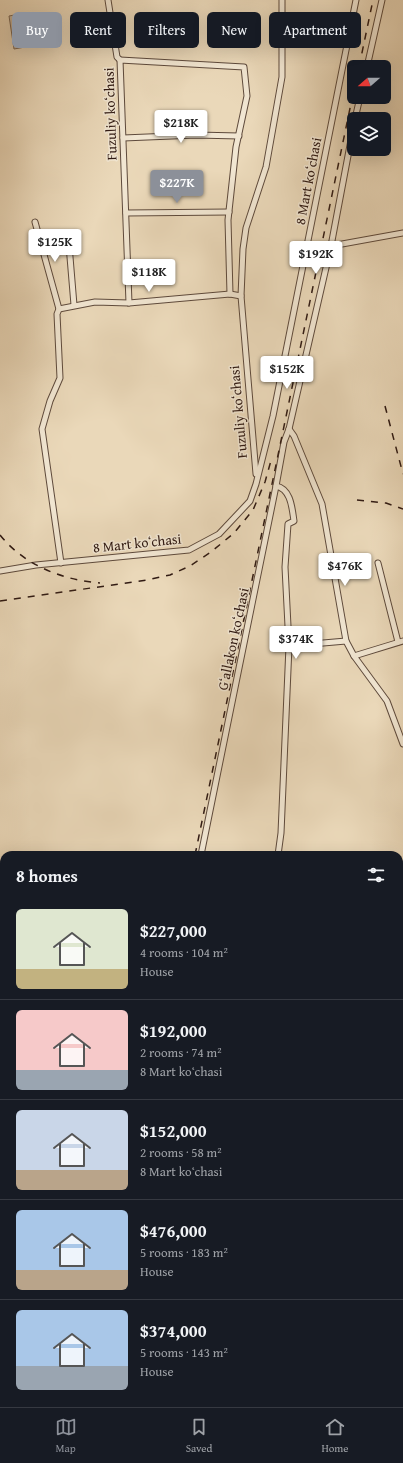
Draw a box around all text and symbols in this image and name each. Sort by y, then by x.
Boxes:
chip: Buy [12,12,62,48]
chip: Rent [70,12,126,48]
chip: Filters [134,12,199,48]
chip: New [207,12,261,48]
chip: Apartment [269,12,361,48]
north arrow [347,60,391,104]
map controls [347,60,391,156]
street label: Fuzuliy koʻchasi [98,67,122,161]
pin: $218K [153,110,209,144]
button: layers [347,112,391,156]
text: $218K [163,113,199,132]
street label: 8 Mart koʻchasi [290,135,326,226]
pin: $227K [149,170,205,204]
text: $227K [159,173,195,192]
pin: $125K [27,229,83,263]
text: $125K [37,232,73,251]
pin: $192K [288,241,344,275]
text: $192K [298,244,334,263]
pin: $118K [121,259,177,293]
text: $118K [131,262,167,281]
pin: $152K [259,356,315,390]
text: $152K [269,359,305,378]
street label: Fuzuliy koʻchasi [224,365,252,459]
street label: 8 Mart koʻchasi [92,528,182,558]
pin: $476K [317,553,373,587]
text: $476K [327,556,363,575]
street label: Gʻallakon koʻchasi [212,586,254,692]
pin: $374K [268,626,324,660]
text: $374K [278,629,314,648]
text: 8 homes [16,863,78,888]
icon: filters [365,864,387,886]
text: $227,000 [140,918,206,943]
icon: home [48,925,96,973]
text: 4 rooms · 104 m² [140,943,228,962]
text: House [140,962,174,981]
text: $192,000 [140,1018,206,1043]
icon: home [48,1026,96,1074]
text: 2 rooms · 74 m² [140,1043,222,1062]
text: 8 Mart koʻchasi [140,1062,222,1081]
text: $152,000 [140,1118,206,1143]
icon: home [48,1126,96,1174]
text: 2 rooms · 58 m² [140,1143,222,1162]
text: 8 Mart koʻchasi [140,1162,222,1181]
text: $476,000 [140,1218,206,1243]
icon: home [48,1226,96,1274]
text: 5 rooms · 183 m² [140,1243,228,1262]
text: House [140,1262,174,1281]
text: $374,000 [140,1318,206,1343]
icon: home [48,1326,96,1374]
text: 5 rooms · 143 m² [140,1343,228,1362]
text: House [140,1362,174,1381]
tab: Map [55,1416,77,1456]
tab: Saved [186,1416,212,1456]
tab: Home [321,1416,348,1456]

